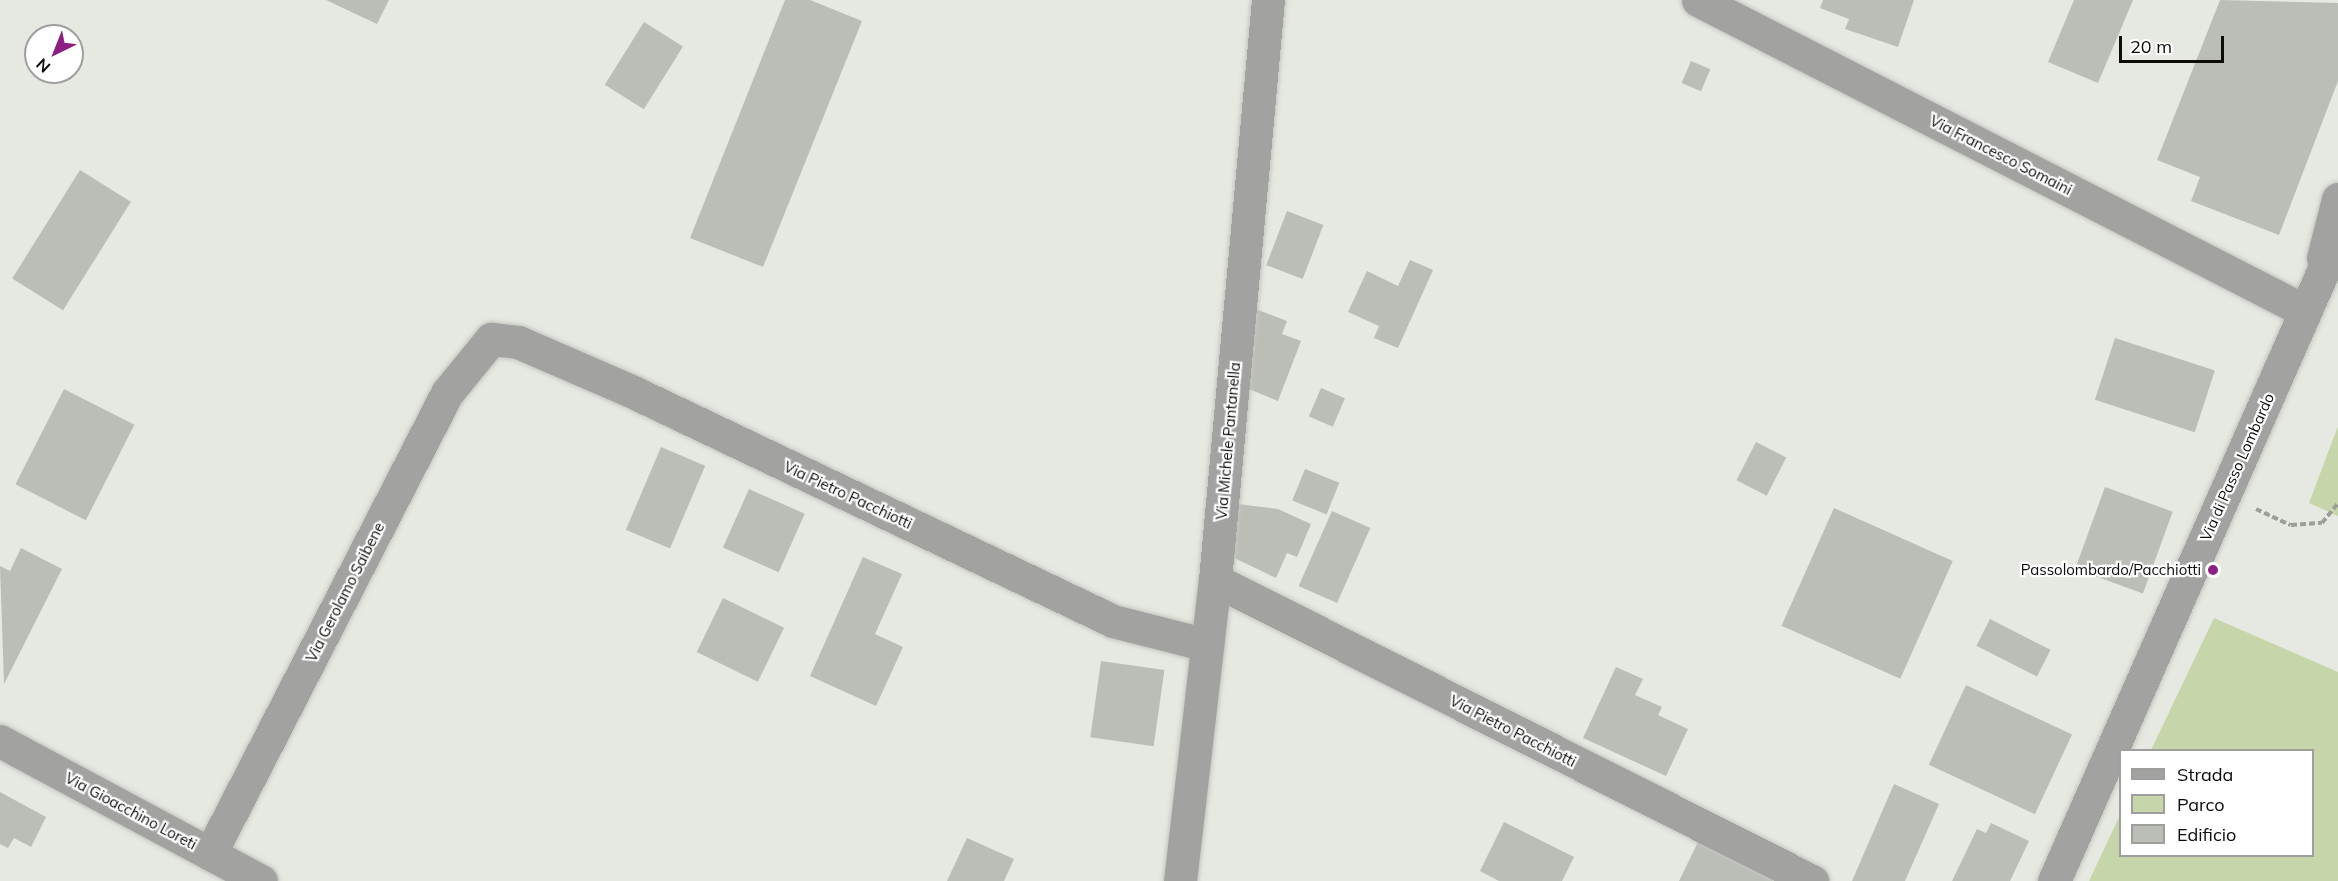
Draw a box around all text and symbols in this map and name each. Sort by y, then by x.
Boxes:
north arrow [24,24,84,84]
scale bar [2122,24,2227,62]
text: 20 m [2130,35,2172,58]
text: N [32,54,54,77]
street label: Via Francesco Somaini [1927,111,2075,199]
street label: Via Michele Pantanella [1212,362,1244,520]
street label: Via di Passo Lombardo [2196,390,2278,544]
street label: Via Pietro Pacchiotti [781,457,915,533]
street label: Via Gerolamo Saibene [302,519,388,665]
place label: Passolombardo/Pacchiotti [2021,561,2201,579]
marker: Passolombardo/Pacchiotti [2206,563,2220,577]
street label: Via Pietro Pacchiotti [1447,691,1579,771]
legend [2119,749,2314,857]
text: Strada [2177,763,2233,786]
street label: Via Gioacchino Loreti [62,769,200,853]
text: Parco [2177,793,2225,816]
text: Edificio [2177,823,2236,846]

